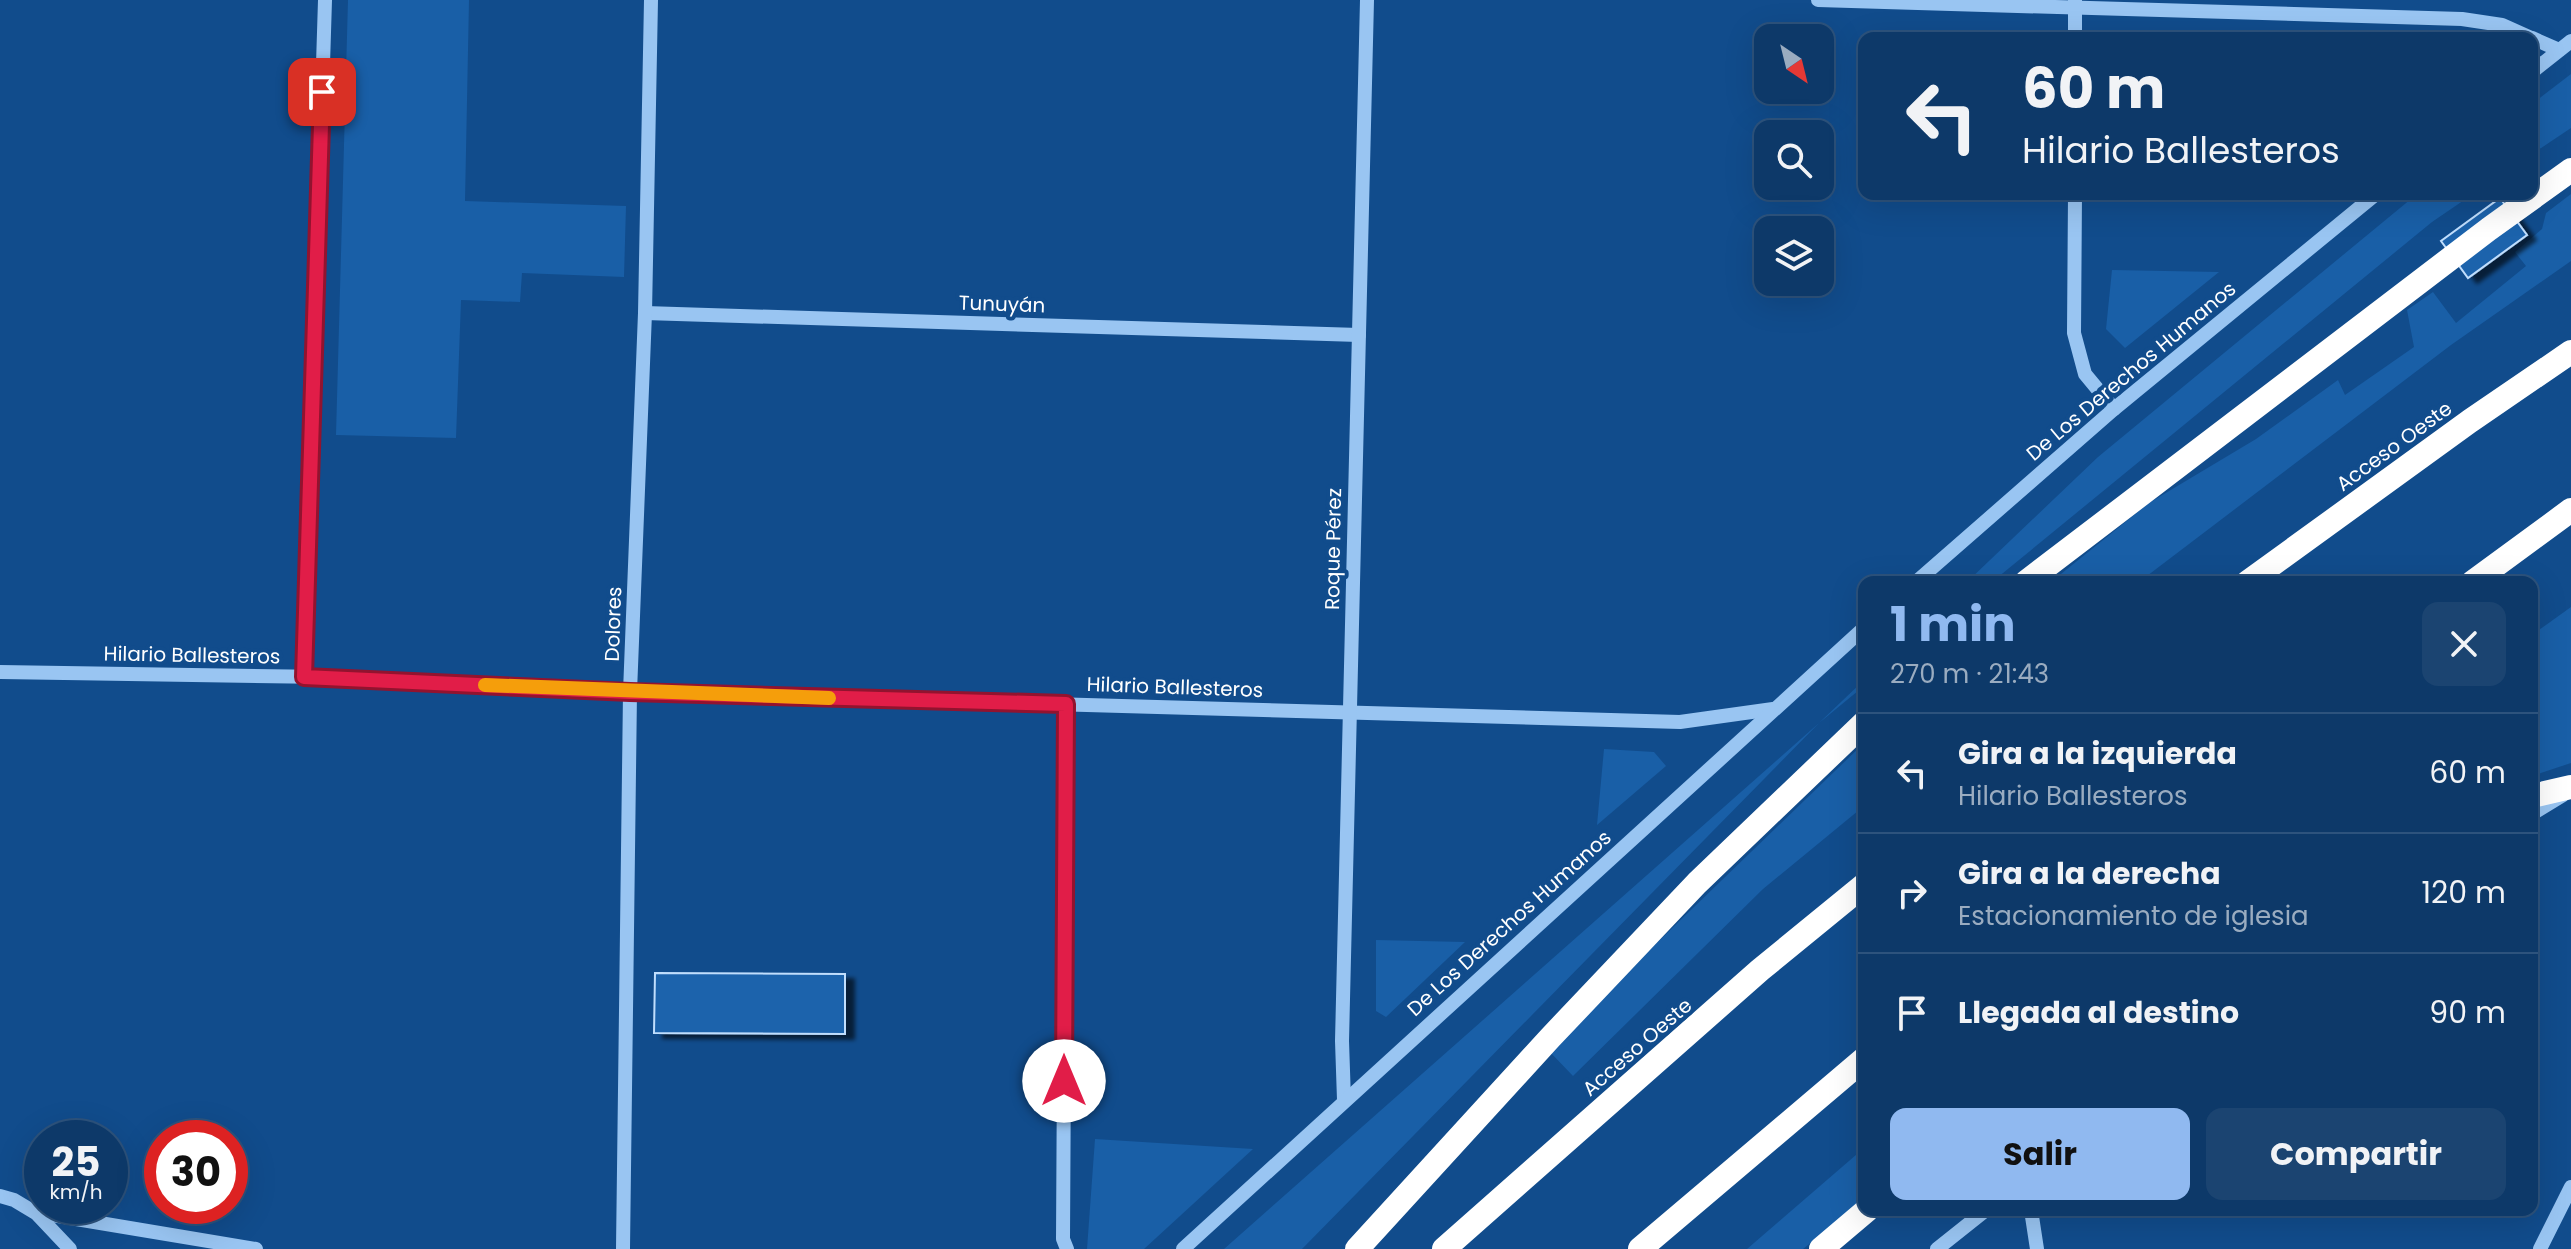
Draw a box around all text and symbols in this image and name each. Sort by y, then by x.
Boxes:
north arrow [1754,24,1834,104]
map controls [1754,24,1834,296]
text: 60 m [2022,49,2165,128]
pin [288,58,356,126]
icon: left [1890,64,1994,168]
icon: arrive [300,70,344,114]
button: search [1754,120,1834,200]
text: Hilario Ballesteros [2022,125,2340,176]
button: layers [1754,216,1834,296]
street label: De Los Derechos Humanos [2020,275,2242,467]
street label: Tunuyán [958,288,1046,320]
street label: Acceso Oeste [2330,394,2458,498]
street label: Roque Pérez [1318,488,1348,610]
street label: Dolores [598,586,628,662]
text: 1 min [1890,591,2016,658]
button: close [2422,602,2506,686]
street label: Hilario Ballesteros [103,639,281,671]
text: 270 m · 21:43 [1890,656,2049,692]
street label: Hilario Ballesteros [1086,670,1264,704]
text: Gira a la izquierda [1958,732,2237,775]
icon: left [1890,751,1934,795]
text: 60 m [2429,751,2506,794]
text: Hilario Ballesteros [1958,778,2188,814]
street label: De Los Derechos Humanos [1401,824,1617,1022]
text: Gira a la derecha [1958,852,2221,895]
icon: right [1890,871,1934,915]
text: 120 m [2421,871,2506,914]
text: Estacionamiento de iglesia [1958,898,2309,934]
street label: Acceso Oeste [1576,991,1698,1103]
icon: arrive [1890,991,1934,1035]
text: Llegada al destino [1958,991,2239,1034]
text: 90 m [2429,991,2506,1034]
position arrow [1022,1039,1106,1123]
button: Salir [1890,1108,2190,1200]
button: Compartir [2206,1108,2506,1200]
speed limit sign: 30 [144,1120,248,1224]
text: 25 [52,1134,100,1190]
text: km/h [49,1178,103,1206]

